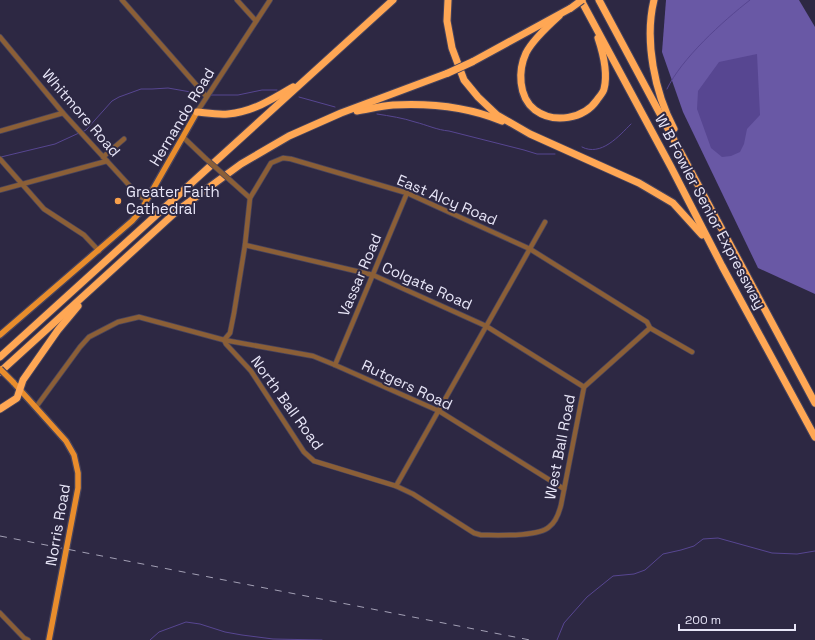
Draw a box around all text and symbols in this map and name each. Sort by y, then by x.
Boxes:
street label: Hernando Road [145,64,218,169]
street label: Whitmore Road [38,65,125,160]
street label: W B Fowler Senior Expressway [651,111,770,312]
street label: East Alcy Road [394,170,500,229]
place label: Greater Faith Cathedral [126,182,220,218]
marker: Greater Faith Cathedral [113,196,123,206]
street label: Vassar Road [334,231,385,319]
street label: Colgate Road [379,257,475,314]
street label: North Ball Road [247,352,328,453]
street label: Rutgers Road [359,355,456,414]
street label: West Ball Road [540,393,579,501]
street label: Norris Road [41,482,74,567]
scale bar [679,606,795,632]
text: 200 m [685,612,721,628]

